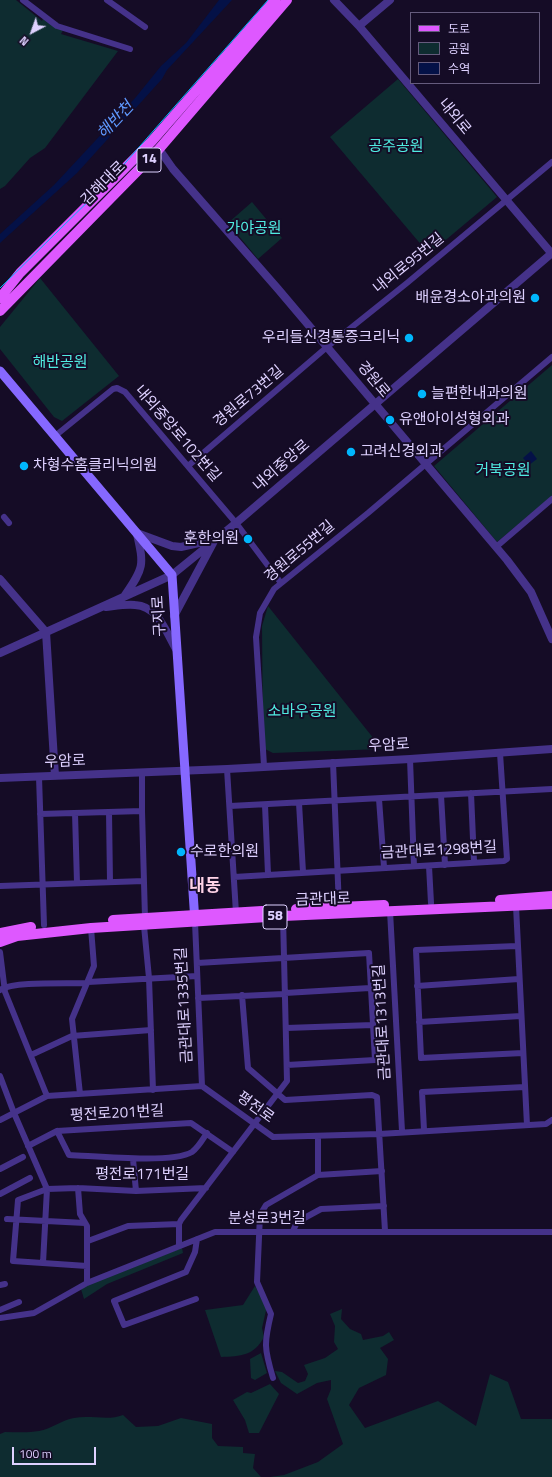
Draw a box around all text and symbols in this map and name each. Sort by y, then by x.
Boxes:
north arrow [12,12,52,52]
legend [410,12,540,84]
text: 도로 [448,19,470,38]
text: N [16,33,32,50]
text: 공원 [448,39,470,58]
text: 수역 [448,59,470,78]
street label: 내외로 [434,95,474,139]
water label: 해반천 [94,98,138,144]
park label: 공주공원 [368,138,424,156]
road number: 14 [137,148,161,172]
street label: 김해대로 [78,158,130,210]
park label: 가야공원 [226,220,282,238]
street label: 내외로95번길 [370,230,448,298]
place label: 배윤경소아과의원 [416,289,526,307]
marker: 배윤경소아과의원 [529,292,541,304]
place label: 우리들신경통증크리닉 [262,329,400,347]
marker: 우리들신경통증크리닉 [403,332,415,344]
park label: 해반공원 [32,354,88,372]
street label: 경원로 [353,358,393,402]
street label: 경원로73번길 [210,363,288,431]
street label: 내외중앙로102번길 [130,382,224,486]
place label: 늘편한내과의원 [431,385,528,403]
marker: 늘편한내과의원 [416,388,428,400]
place label: 유앤아이성형외과 [399,411,509,429]
marker: 유앤아이성형외과 [384,414,396,426]
street label: 내외중앙로 [250,437,314,495]
place label: 고려신경외과 [360,443,443,461]
marker: 고려신경외과 [345,446,357,458]
place label: 차형수홈클리닉의원 [33,457,157,475]
marker: 차형수홈클리닉의원 [18,460,30,472]
park label: 거북공원 [475,462,531,480]
street label: 경원로55번길 [261,518,339,586]
place label: 훈한의원 [184,530,239,548]
marker: 훈한의원 [242,533,254,545]
street label: 구지로 [150,595,170,637]
park label: 소바우공원 [268,703,336,721]
street label: 우암로 [368,736,410,756]
street label: 우암로 [44,752,86,772]
street label: 금관대로1298번길 [380,839,498,863]
place label: 수로한의원 [190,843,259,861]
marker: 수로한의원 [175,846,187,858]
district label: 내동 [189,877,221,897]
street label: 금관대로 [295,890,351,910]
road number: 58 [263,905,287,929]
street label: 금관대로1335번길 [173,946,197,1064]
street label: 금관대로1313번길 [371,963,395,1081]
street label: 평전로 [233,1089,277,1127]
street label: 평전로201번길 [69,1103,165,1125]
street label: 평전로171번길 [95,1166,189,1184]
street label: 분성로3번길 [228,1210,306,1228]
scale bar [14,1439,98,1465]
text: 100 m [19,1444,52,1463]

